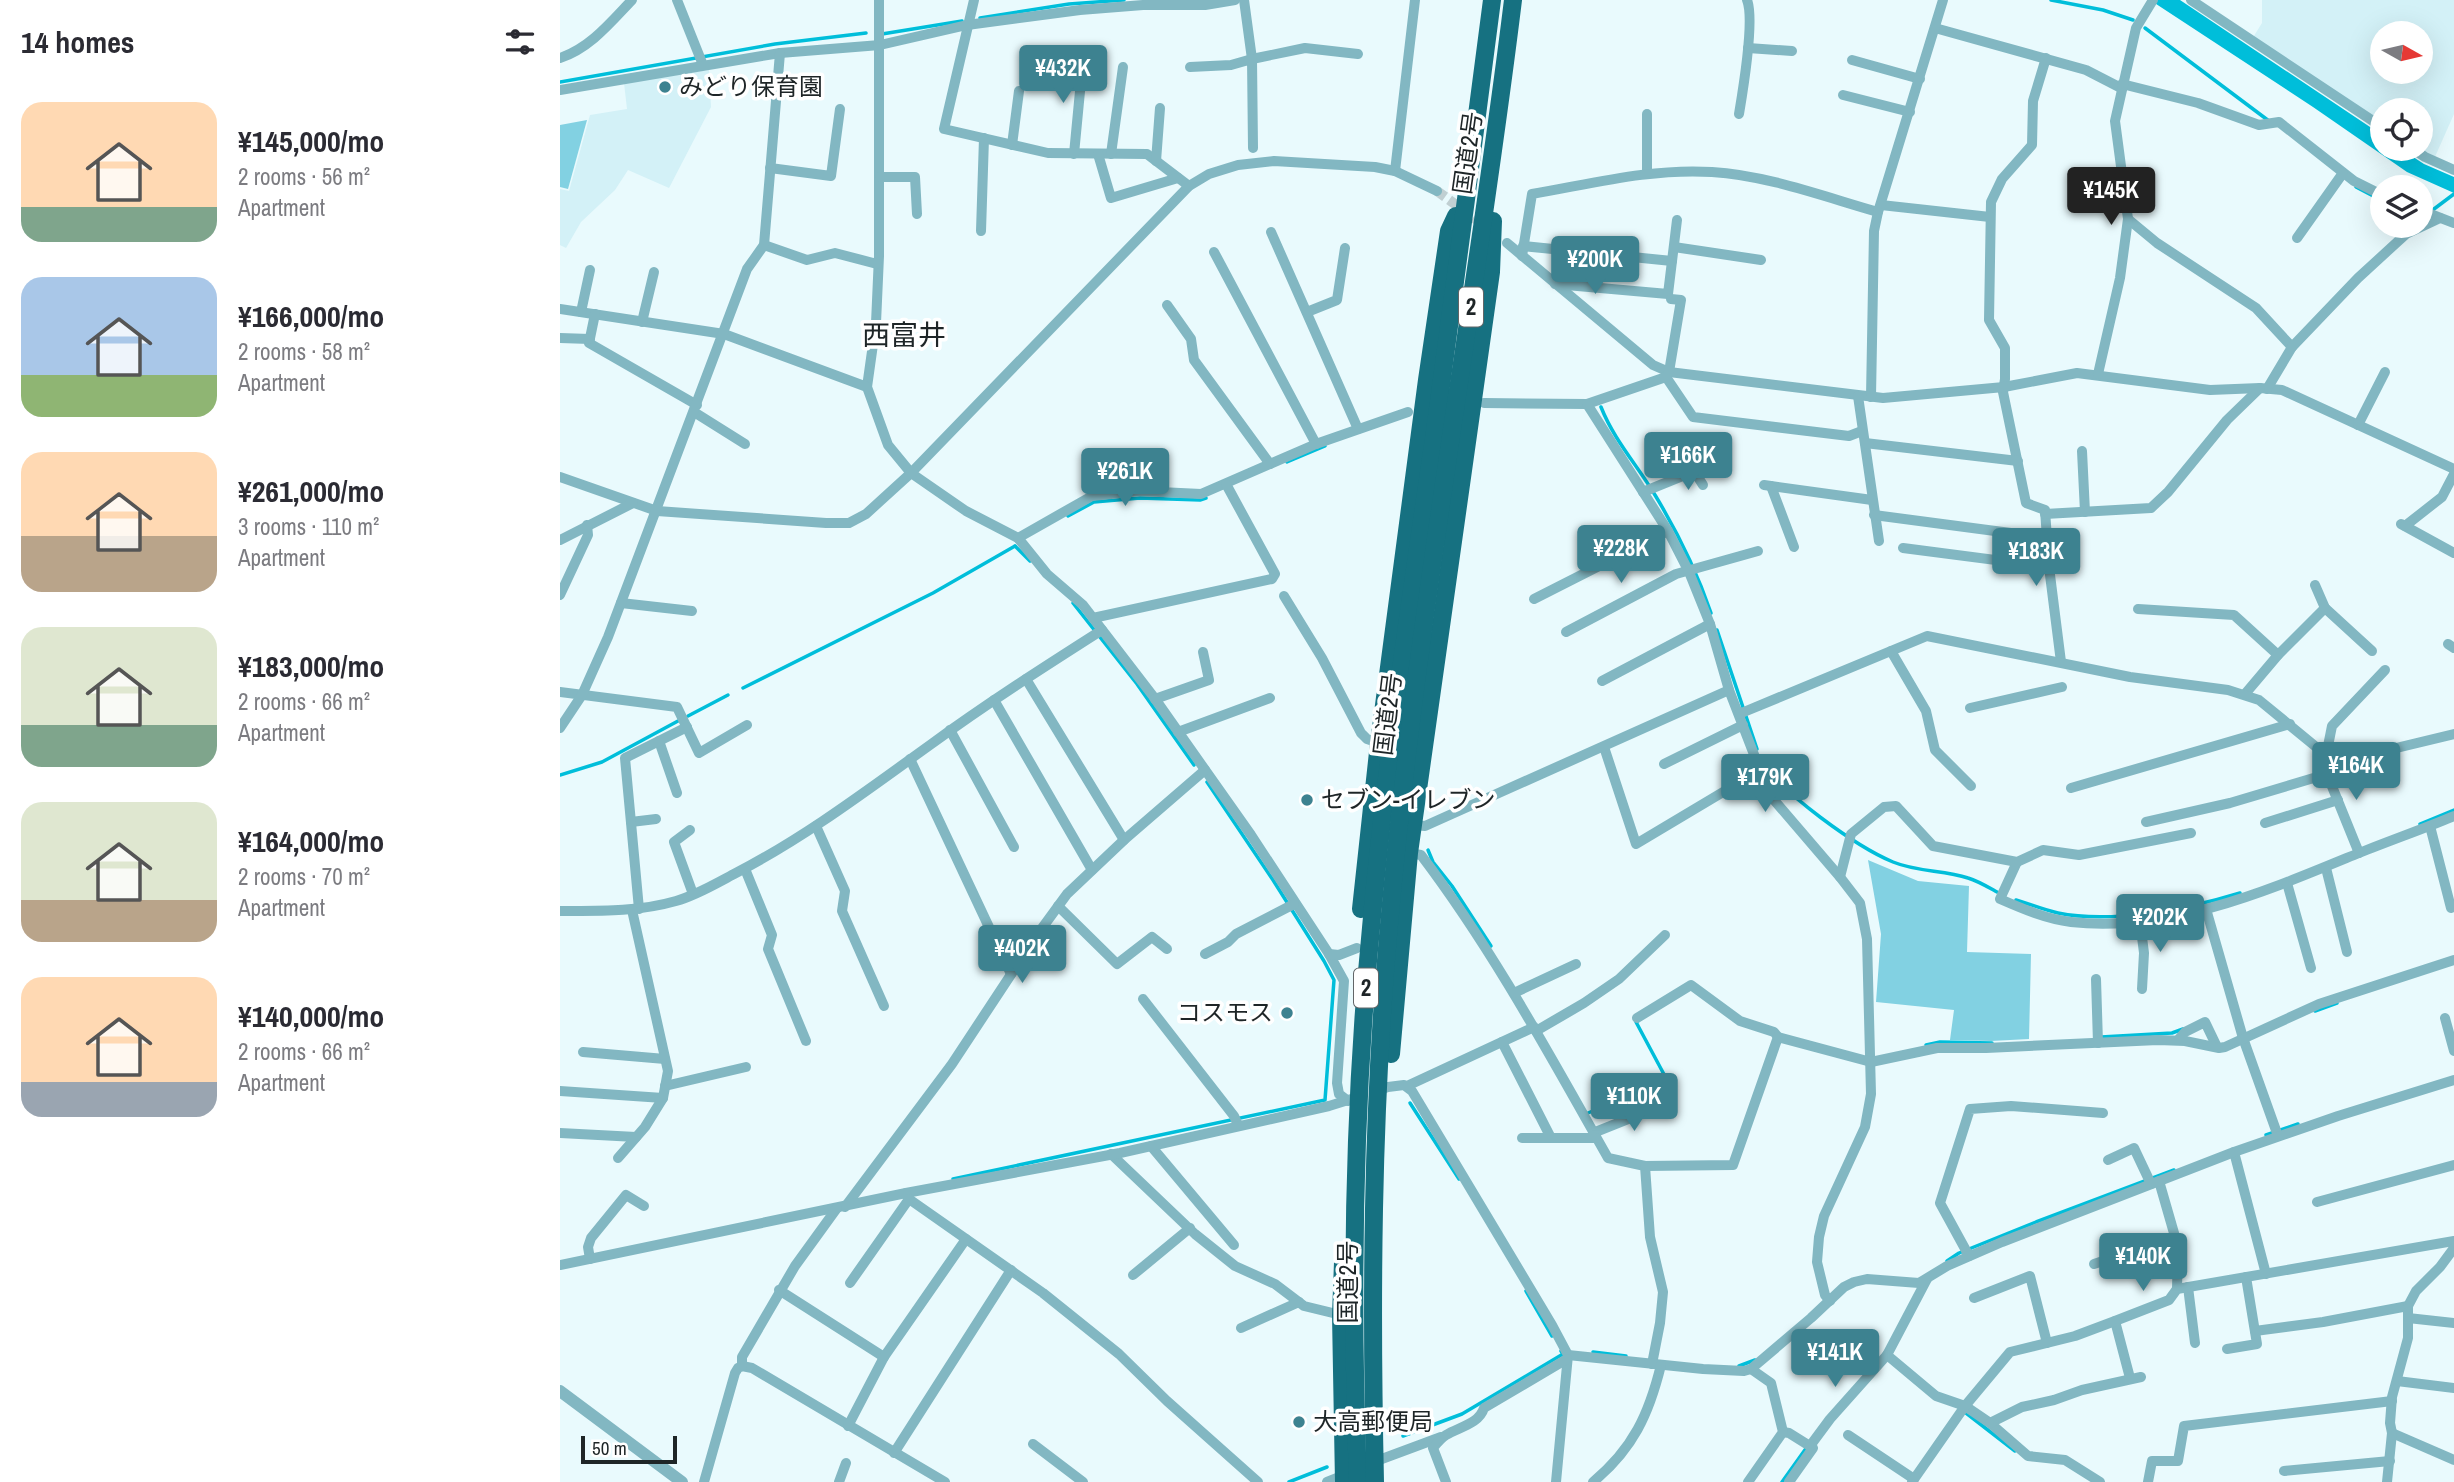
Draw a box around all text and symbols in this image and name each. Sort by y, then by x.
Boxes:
north arrow [2370,21,2432,84]
map controls [2370,21,2433,238]
text: 14 homes [21,22,135,62]
icon: filters [501,23,539,61]
pin: ¥432K [1014,46,1112,105]
text: ¥432K [1035,52,1091,83]
place label: みどり保育園 [679,70,823,102]
marker: みどり保育園 [657,79,673,95]
button: locate [2370,98,2433,161]
street label: 国道2号 [1445,110,1489,196]
text: ¥145,000/mo [238,121,384,161]
icon: home [77,130,161,214]
text: 2 rooms · 56 m² [238,161,370,192]
pin: ¥145K [2062,168,2160,227]
text: ¥145K [2083,174,2139,205]
button: layers [2370,175,2433,238]
text: Apartment [238,192,325,223]
pin: ¥200K [1546,236,1644,296]
text: ¥200K [1567,243,1623,274]
road number: 2 [1459,288,1483,326]
text: ¥166,000/mo [238,296,384,336]
icon: home [77,305,161,389]
district label: 西富井 [862,316,946,354]
text: 2 rooms · 58 m² [238,336,370,367]
text: Apartment [238,367,325,398]
pin: ¥166K [1639,433,1737,492]
text: ¥166K [1660,439,1716,470]
pin: ¥261K [1076,448,1174,508]
text: ¥261K [1097,455,1153,486]
text: ¥261,000/mo [238,471,384,511]
icon: home [77,480,161,564]
text: 3 rooms · 110 m² [238,511,379,542]
pin: ¥228K [1572,526,1670,585]
pin: ¥183K [1987,528,2085,588]
text: ¥228K [1593,532,1649,563]
text: ¥183K [2008,535,2064,566]
text: Apartment [238,542,325,573]
text: ¥183,000/mo [238,646,384,686]
icon: home [77,655,161,739]
street label: 国道2号 [1366,671,1408,757]
text: 2 rooms · 66 m² [238,686,370,717]
text: Apartment [238,717,325,748]
pin: ¥164K [2307,742,2405,802]
text: ¥164K [2328,749,2384,780]
pin: ¥179K [1716,754,1814,814]
text: ¥179K [1737,761,1793,792]
place label: セブン-イレブン [1321,783,1496,815]
marker: セブン-イレブン [1299,792,1315,808]
text: ¥164,000/mo [238,821,384,861]
icon: home [77,830,161,914]
text: 2 rooms · 70 m² [238,861,370,892]
text: Apartment [238,892,325,923]
pin: ¥202K [2111,894,2209,954]
text: ¥202K [2132,901,2188,932]
pin: ¥402K [973,926,1071,985]
text: ¥402K [994,932,1050,963]
road number: 2 [1354,968,1378,1007]
text: ¥140,000/mo [238,996,384,1036]
place label: コスモス [1177,996,1273,1028]
icon: home [77,1005,161,1089]
marker: コスモス [1279,1005,1295,1021]
text: 2 rooms · 66 m² [238,1036,370,1067]
text: Apartment [238,1067,325,1098]
pin: ¥110K [1585,1074,1683,1133]
text: ¥110K [1607,1080,1661,1111]
pin: ¥140K [2094,1234,2192,1293]
text: ¥140K [2115,1240,2171,1271]
street label: 国道2号 [1331,1241,1363,1323]
pin: ¥141K [1786,1330,1884,1389]
text: ¥141K [1807,1336,1863,1367]
place label: 大高郵便局 [1313,1405,1433,1437]
marker: 大高郵便局 [1291,1414,1307,1430]
scale bar [581,1433,677,1465]
text: 50 m [592,1435,627,1461]

